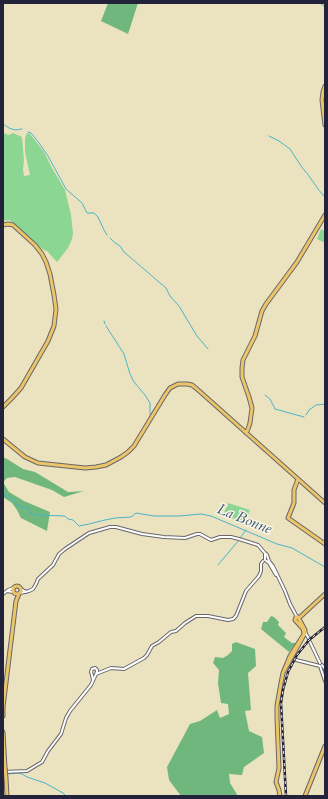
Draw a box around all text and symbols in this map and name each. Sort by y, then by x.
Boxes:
water label: La Bonne [214,501,274,539]

